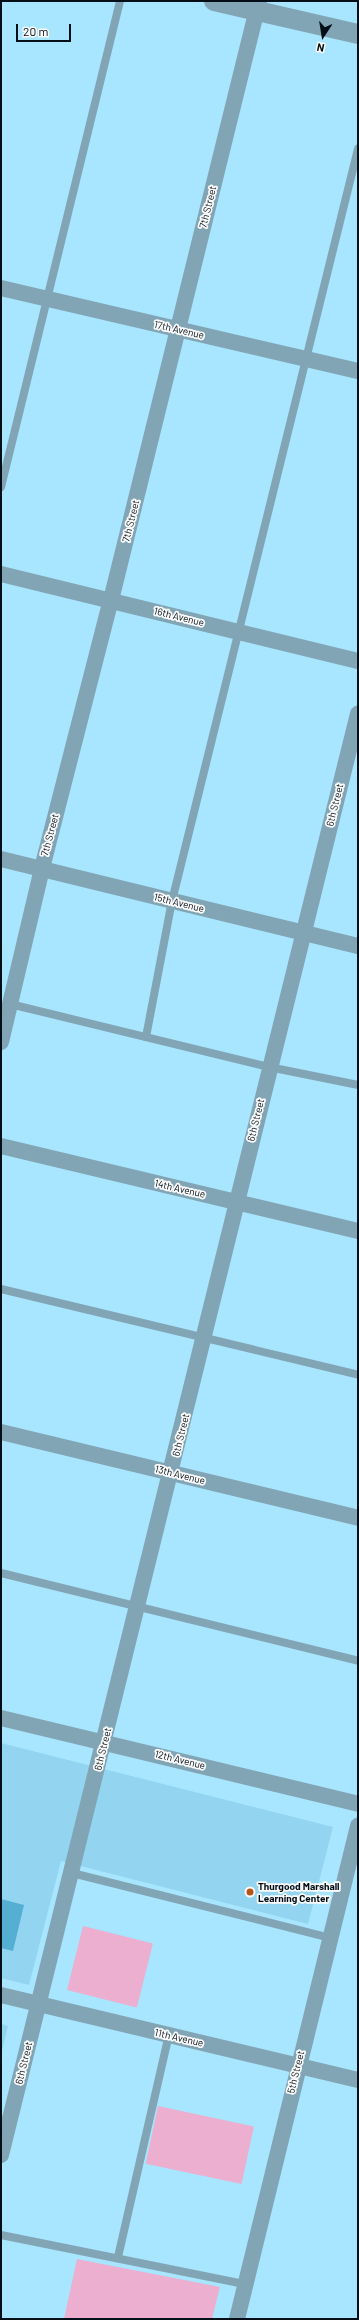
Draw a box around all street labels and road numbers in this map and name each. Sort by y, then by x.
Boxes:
street label: 7th Street [197,185,219,229]
street label: 17th Avenue [153,318,205,342]
street label: 7th Street [120,499,142,543]
street label: 16th Avenue [153,605,205,629]
street label: 6th Street [324,782,346,828]
street label: 7th Street [39,813,61,857]
street label: 15th Avenue [153,891,205,915]
street label: 6th Street [245,1097,267,1143]
street label: 14th Avenue [153,1177,207,1201]
street label: 6th Street [170,1412,192,1458]
street label: 13th Avenue [154,1463,206,1487]
street label: 6th Street [92,1726,114,1772]
street label: 12th Avenue [153,1748,207,1772]
street label: 11th Avenue [153,2027,205,2049]
street label: 6th Street [13,2040,35,2086]
street label: 5th Street [285,2049,307,2095]

